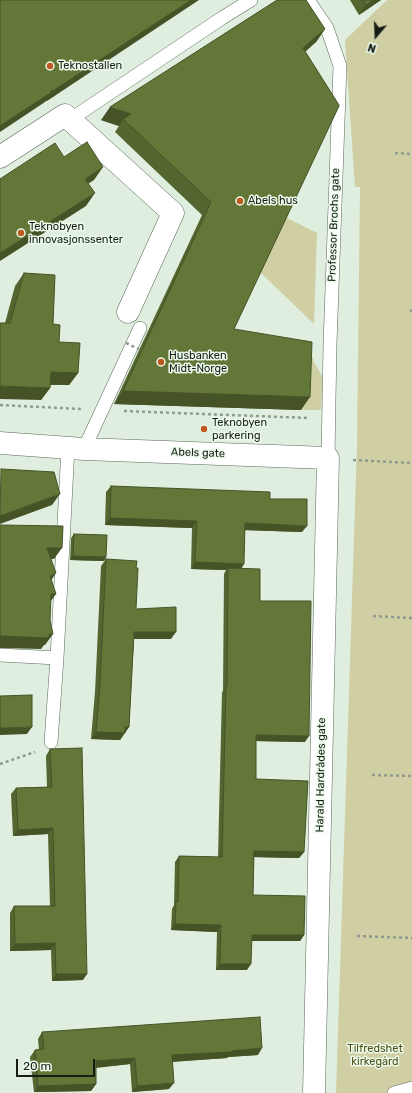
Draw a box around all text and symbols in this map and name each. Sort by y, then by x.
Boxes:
north arrow [356,16,396,56]
text: N [366,40,378,55]
place label: Teknostallen [58,59,122,73]
marker: Teknostallen [45,61,55,71]
street label: Professor Brochs gate [325,168,343,282]
place label: Abels hus [248,194,298,208]
marker: Abels hus [235,196,245,206]
place label: Teknobyen innovasjonssenter [29,220,123,246]
marker: Teknobyen innovasjonssenter [16,228,26,238]
place label: Husbanken Midt-Norge [169,349,227,375]
marker: Husbanken Midt-Norge [156,357,166,367]
place label: Teknobyen parkering [212,416,267,442]
marker: Teknobyen parkering [199,424,209,434]
street label: Abels gate [171,445,225,461]
street label: Harald Hardrådes gate [313,718,329,832]
park label: Tilfredshet kirkegård [347,1042,403,1068]
scale bar [18,1051,97,1077]
text: 20 m [23,1059,51,1073]

